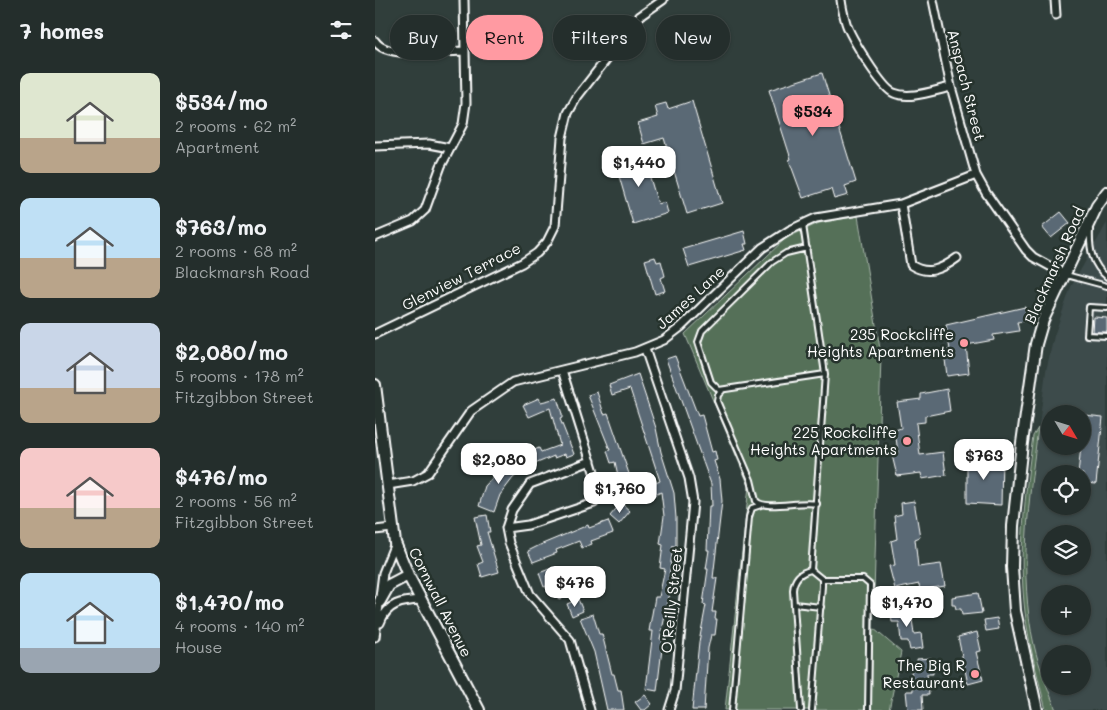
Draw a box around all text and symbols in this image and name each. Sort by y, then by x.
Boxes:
chip: Buy [390,15,456,60]
chip: Rent [466,15,543,60]
chip: Filters [553,15,646,60]
chip: New [656,15,730,60]
icon: filters [327,16,355,44]
text: 7 homes [20,17,104,44]
street label: Anspach Street [943,27,991,143]
text: $534/mo [175,88,268,115]
icon: home [60,93,120,153]
pin: $534 [783,94,843,137]
text: $534 [794,100,832,121]
text: 2 rooms · 62 m² [175,115,296,136]
text: Apartment [175,136,260,157]
pin: $1,440 [598,146,680,188]
text: $1,440 [613,151,665,172]
street label: Blackmarsh Road [1019,203,1089,327]
text: $763/mo [175,213,267,240]
icon: home [60,218,120,278]
street label: Glenview Terrace [398,237,524,315]
text: 2 rooms · 68 m² [175,240,297,261]
text: Blackmarsh Road [175,261,309,282]
street label: James Lane [651,261,729,333]
place label: 235 Rockcliffe Heights Apartments [807,324,954,361]
marker: 235 Rockcliffe Heights Apartments [958,337,970,349]
text: $2,080/mo [175,338,288,365]
icon: home [60,343,120,403]
text: 5 rooms · 178 m² [175,365,304,386]
text: Fitzgibbon Street [175,386,314,407]
north arrow [1041,405,1091,455]
map controls [1041,405,1091,695]
place label: 225 Rockcliffe Heights Apartments [750,422,897,459]
marker: 225 Rockcliffe Heights Apartments [901,435,913,447]
pin: $763 [954,438,1014,481]
pin: $2,080 [458,442,540,485]
text: $763 [965,444,1003,465]
text: $2,080 [472,448,526,469]
text: $476/mo [175,463,267,490]
button: locate [1041,465,1091,515]
icon: home [60,468,120,528]
pin: $1,760 [579,472,661,514]
text: $1,760 [595,477,645,498]
text: 2 rooms · 56 m² [175,490,297,511]
text: Fitzgibbon Street [175,511,314,532]
button: layers [1041,525,1091,575]
street label: Cornwall Avenue [405,544,477,660]
street label: O'Reilly Street [655,546,687,654]
pin: $476 [545,566,605,608]
text: $476 [556,571,594,592]
button: + [1041,585,1091,635]
pin: $1,470 [866,586,948,628]
text: $1,470/mo [175,588,284,615]
text: $1,470 [881,591,933,612]
icon: home [60,593,120,653]
text: 4 rooms · 140 m² [175,615,305,636]
text: House [175,636,222,657]
button: − [1041,645,1091,695]
place label: The Big R Restaurant [883,655,965,692]
marker: The Big R Restaurant [969,668,981,680]

